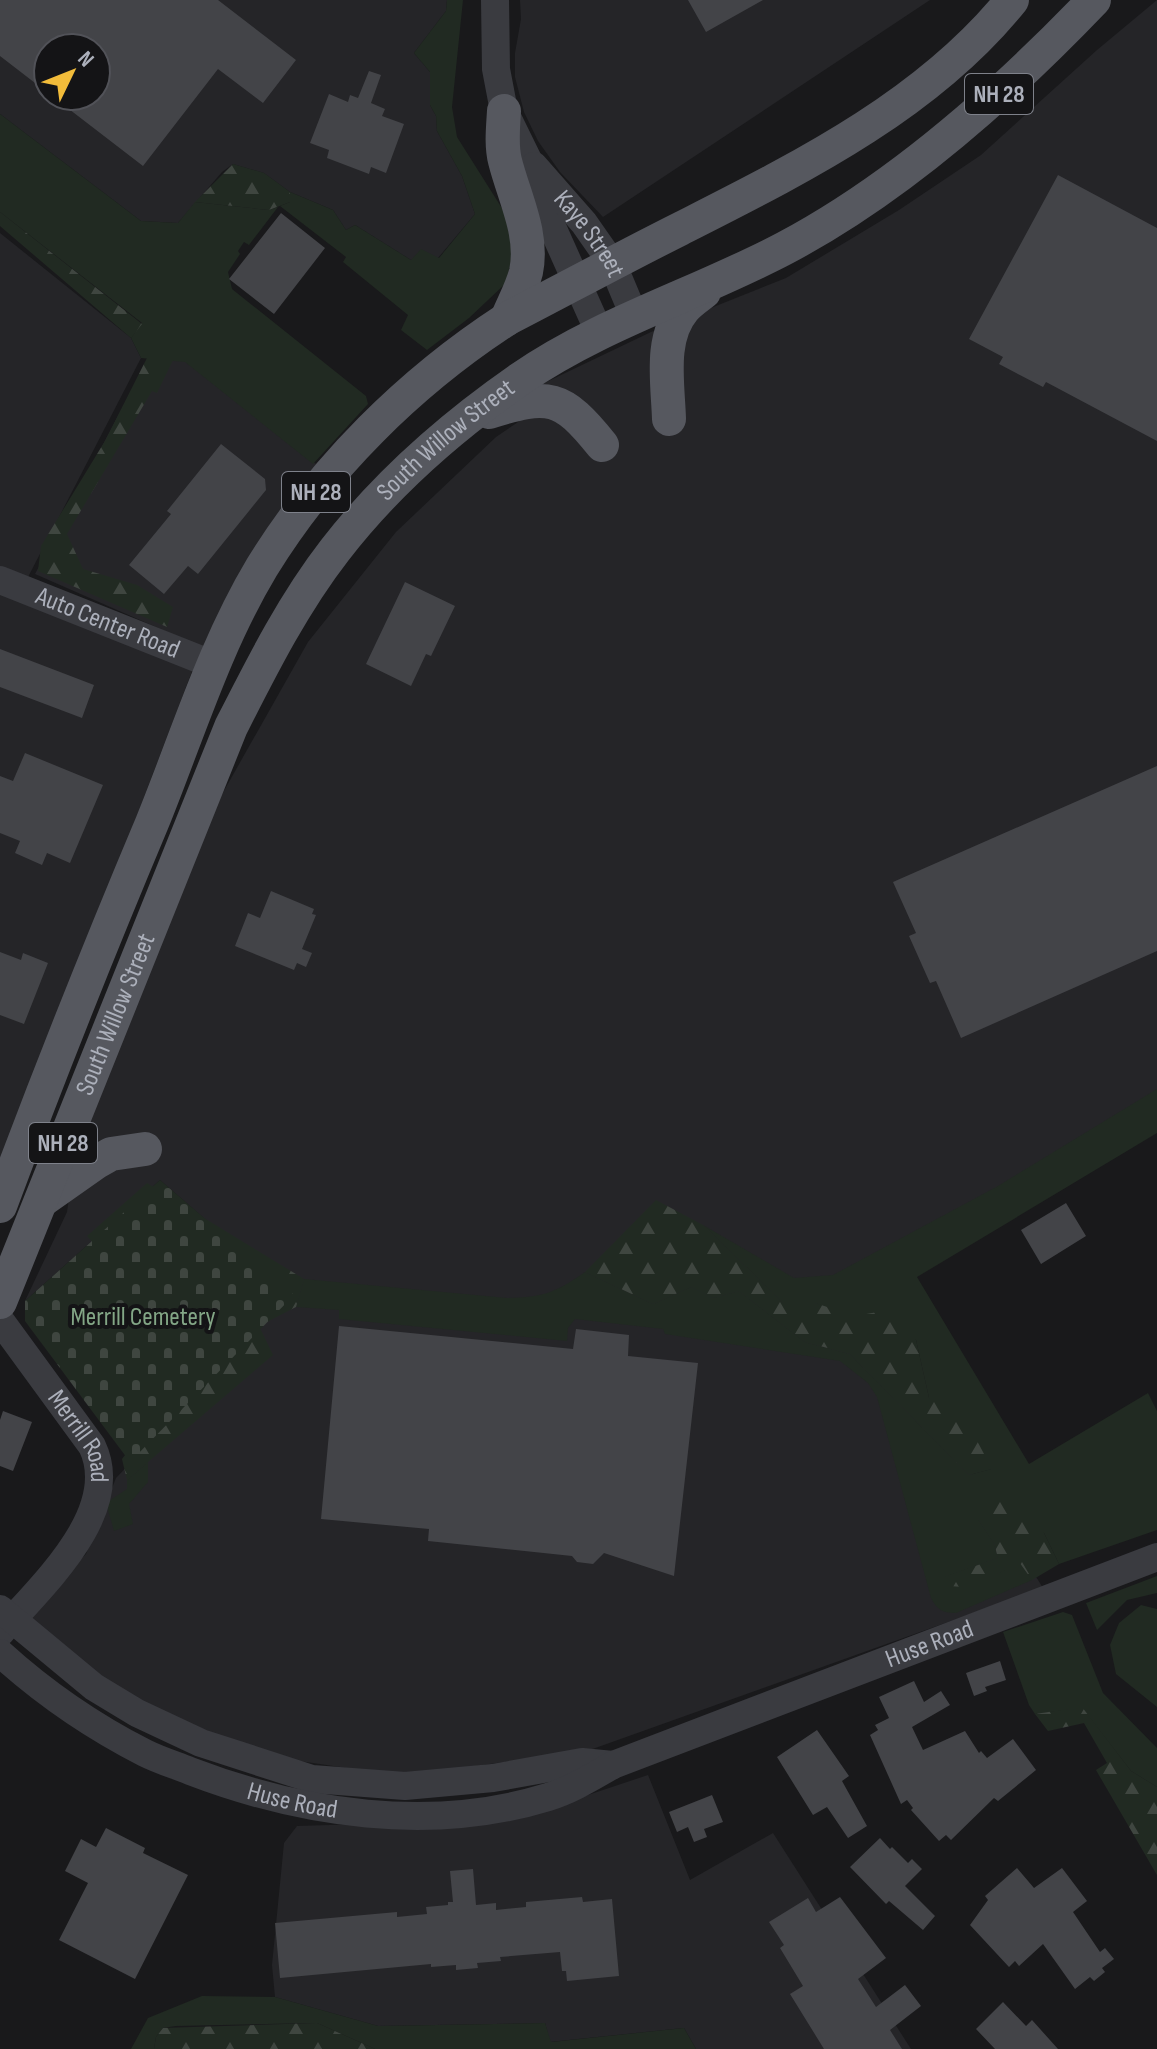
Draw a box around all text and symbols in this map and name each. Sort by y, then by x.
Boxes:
north arrow [32,32,112,112]
text: N [72,46,99,73]
road number: NH 28 [965,74,1033,114]
street label: Kaye Street [547,184,632,282]
street label: South Willow Street [370,372,521,507]
road number: NH 28 [282,472,350,512]
street label: Auto Center Road [31,580,184,665]
street label: South Willow Street [69,929,162,1100]
road number: NH 28 [29,1123,97,1163]
park label: Merrill Cemetery [70,1302,216,1333]
street label: Merrill Road [41,1384,115,1482]
street label: Huse Road [881,1613,978,1675]
street label: Huse Road [244,1776,340,1825]

